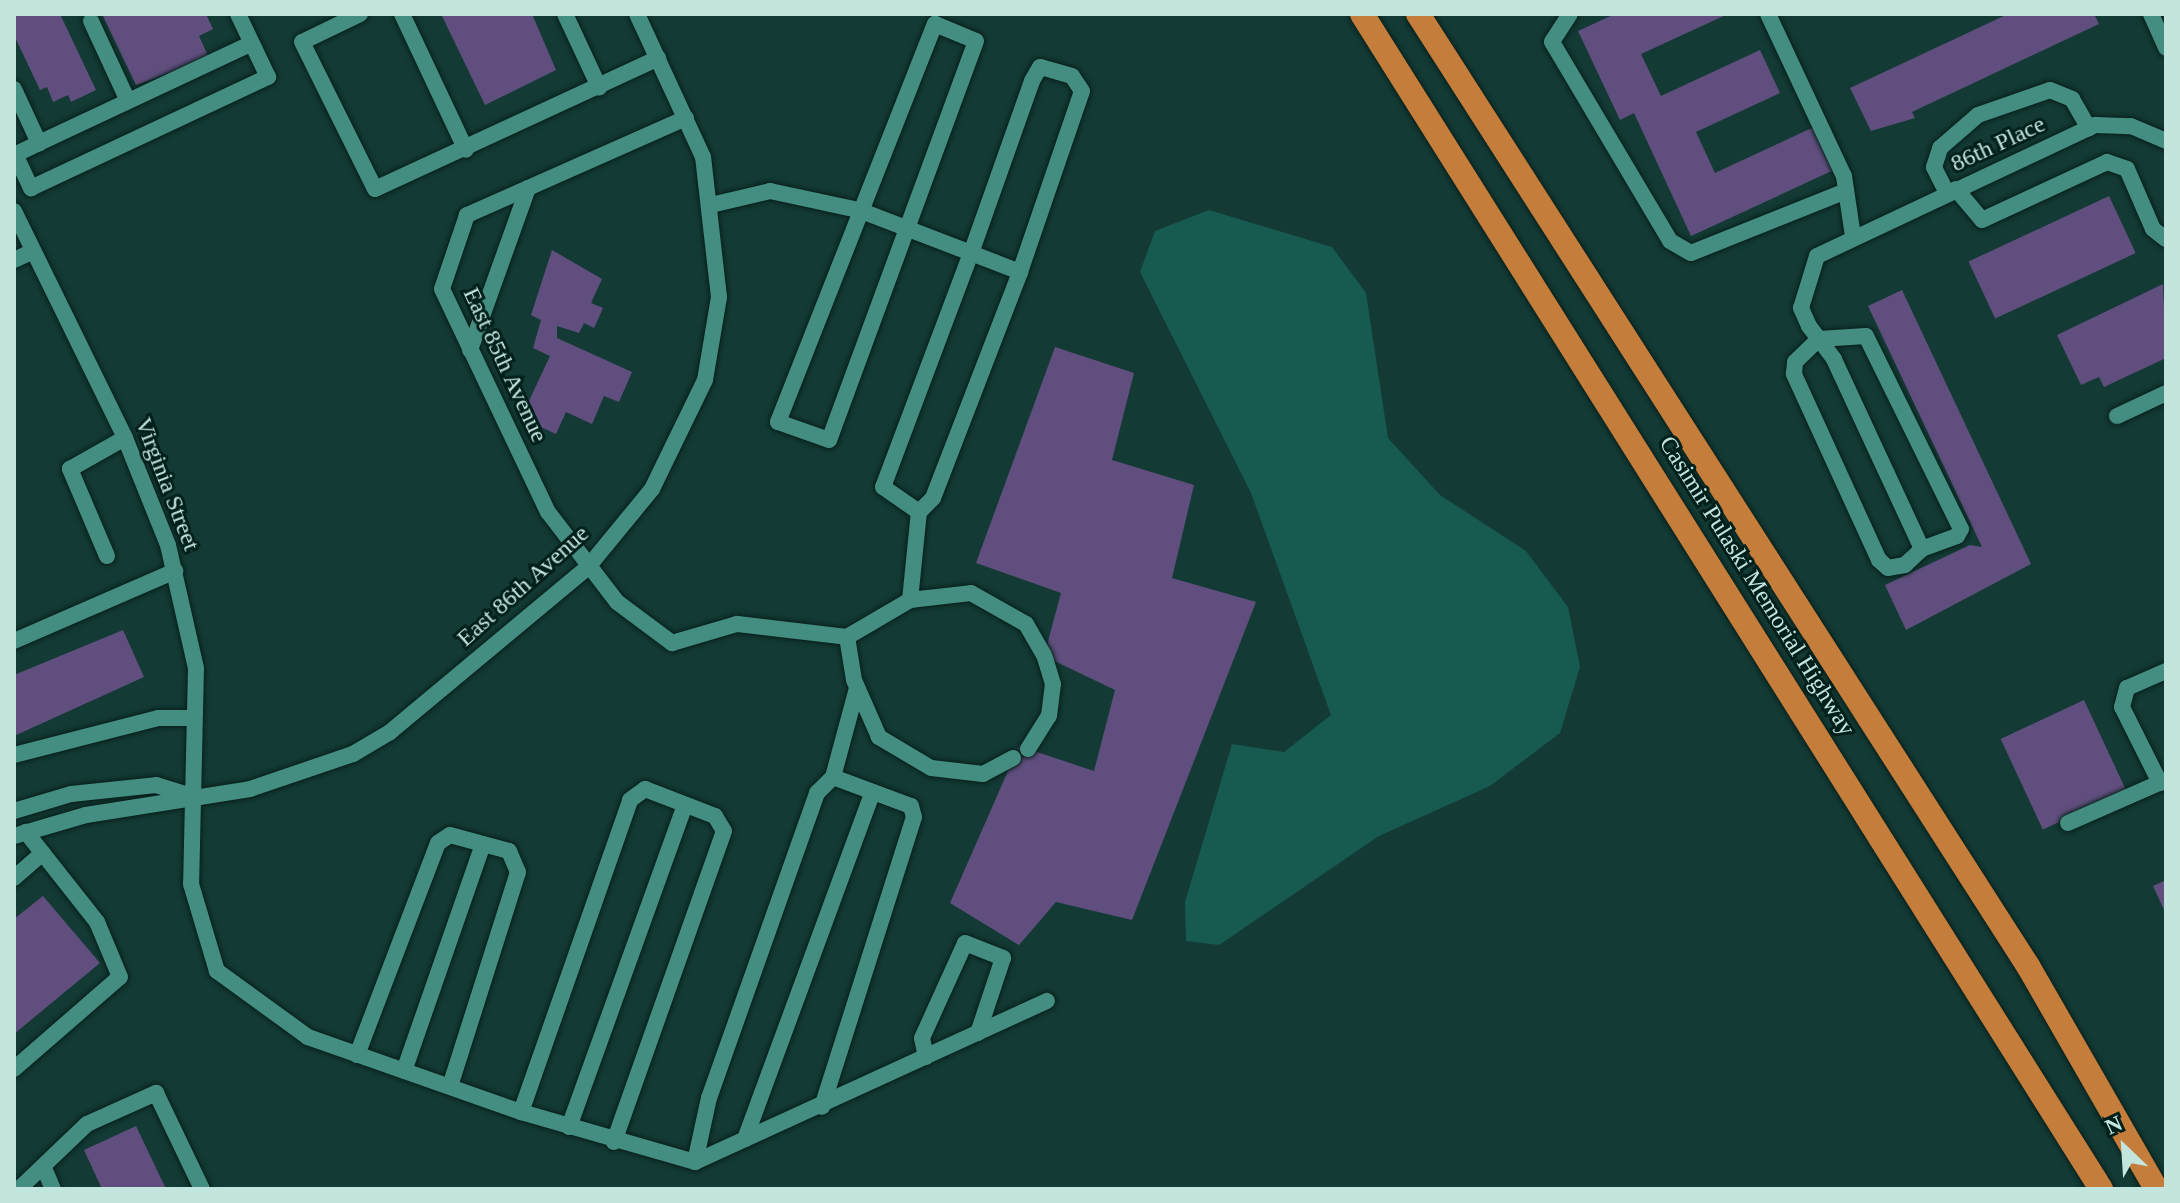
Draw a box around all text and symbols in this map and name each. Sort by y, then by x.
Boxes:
street label: 86th Place [1946,110,2050,178]
street label: East 85th Avenue [456,282,554,448]
street label: Virginia Street [128,413,206,555]
street label: Casimir Pulaski Memorial Highway [1653,431,1861,741]
street label: East 86th Avenue [451,519,595,653]
north arrow [2084,1107,2164,1187]
text: N [2101,1110,2126,1139]

